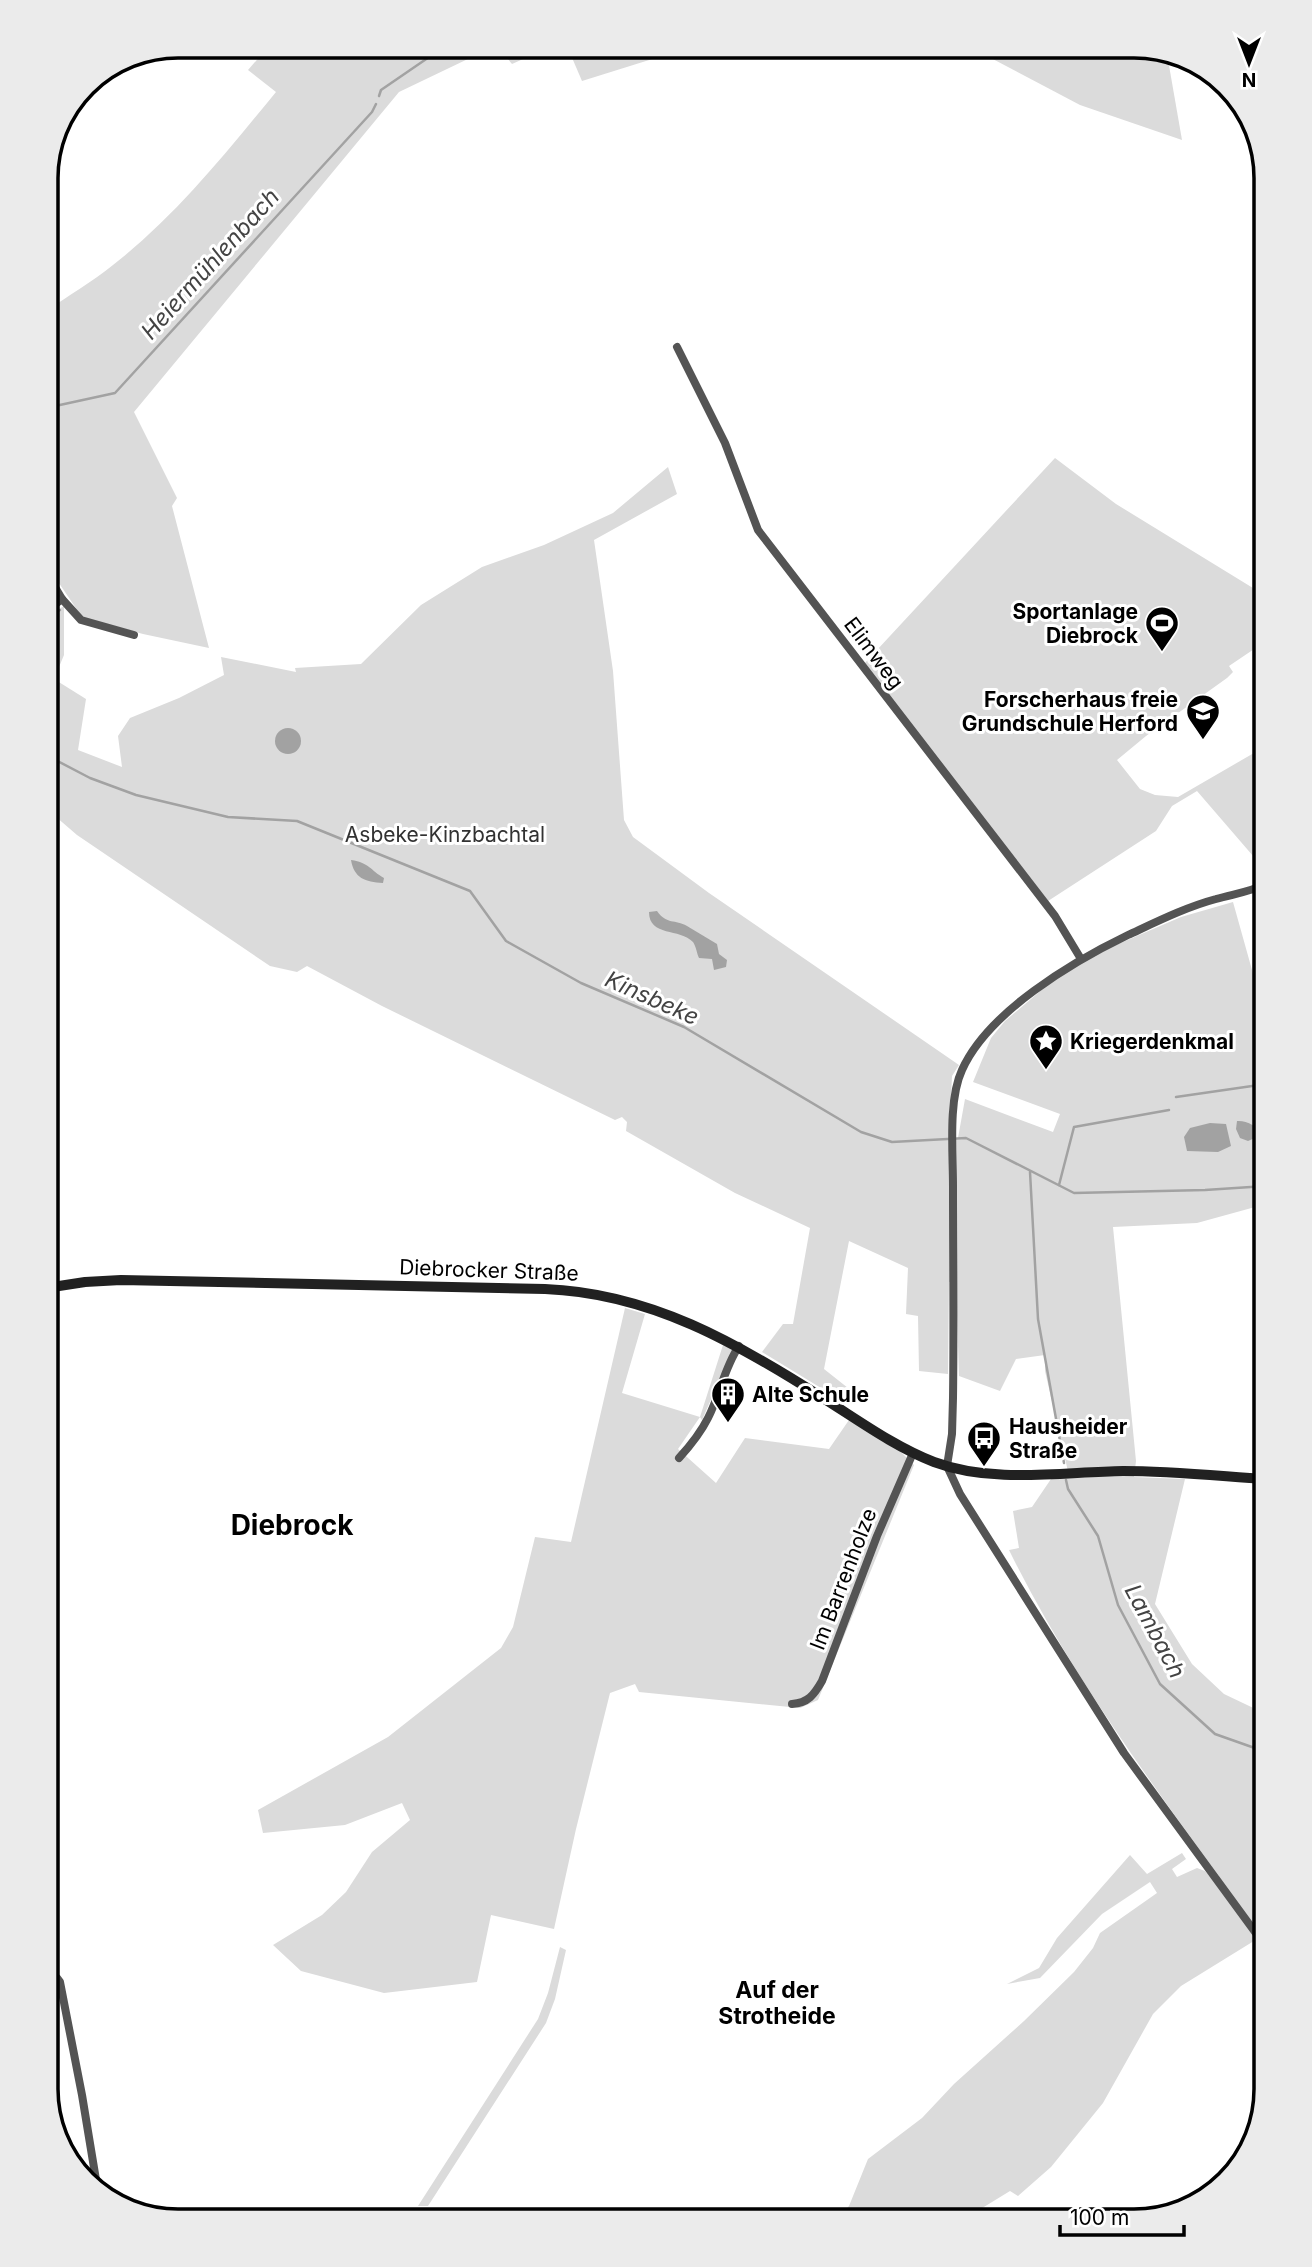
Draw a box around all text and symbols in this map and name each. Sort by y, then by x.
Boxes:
north arrow [1214,28,1284,98]
text: N [1242,68,1256,91]
water label: Heiermühlenbach [135,183,285,345]
place label: Sportanlage Diebrock [1012,599,1139,648]
sports icon: Sportanlage Diebrock [1143,604,1181,653]
street label: Elimweg [839,612,909,694]
place label: Forscherhaus freie Grundschule Herford [962,687,1178,736]
school or university icon: Forscherhaus freie Grundschule Herford [1184,692,1222,741]
park label: Asbeke-Kinzbachtal [345,822,545,847]
water label: Kinsbeke [601,965,703,1031]
place icon: Kriegerdenkmal [1027,1022,1065,1071]
place label: Kriegerdenkmal [1070,1029,1234,1054]
street label: Diebrocker Straße [399,1254,579,1286]
building icon: Alte Schule [709,1375,747,1424]
place label: Alte Schule [752,1382,869,1407]
place label: Hausheider Straße [1009,1414,1128,1463]
bus stop icon: Hausheider Straße [965,1419,1003,1468]
street label: Im Barrenholze [805,1505,881,1653]
district label: Diebrock [231,1508,354,1542]
water label: Lambach [1119,1579,1191,1683]
district label: Auf der Strotheide [718,1976,836,2030]
scale bar [1060,2194,1184,2238]
text: 100 m [1070,2205,1129,2230]

